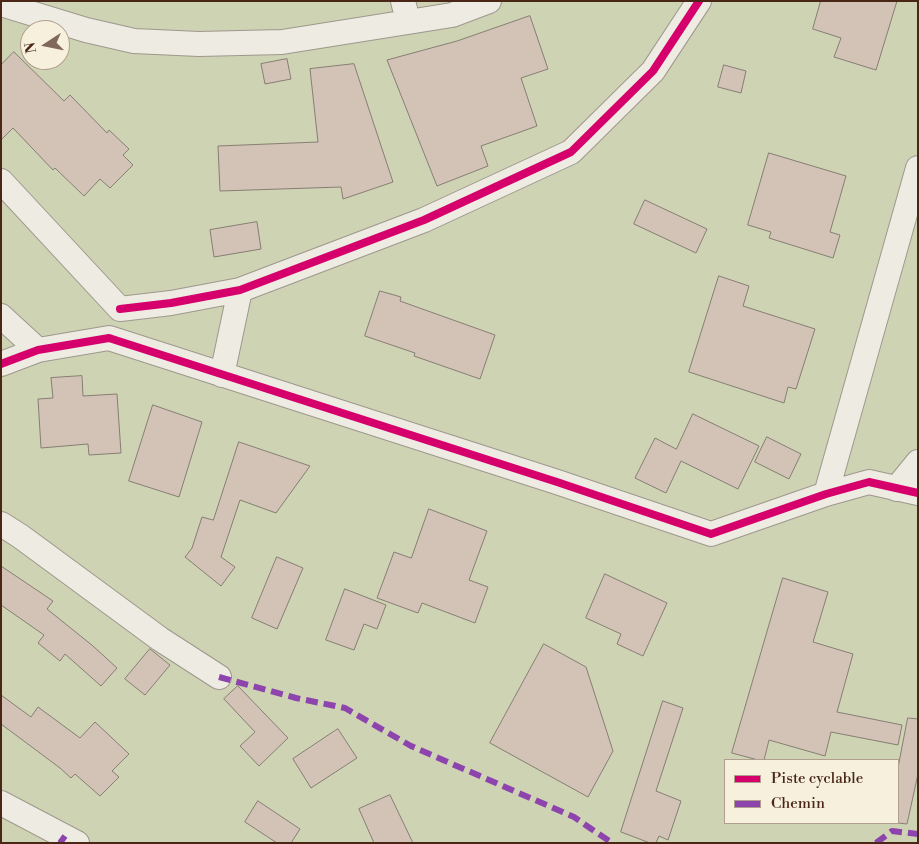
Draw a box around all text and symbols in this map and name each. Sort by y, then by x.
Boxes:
north arrow [20,20,70,70]
text: N [21,41,41,55]
legend [724,759,899,824]
text: Piste cyclable [771,769,863,788]
text: Chemin [771,794,825,813]

